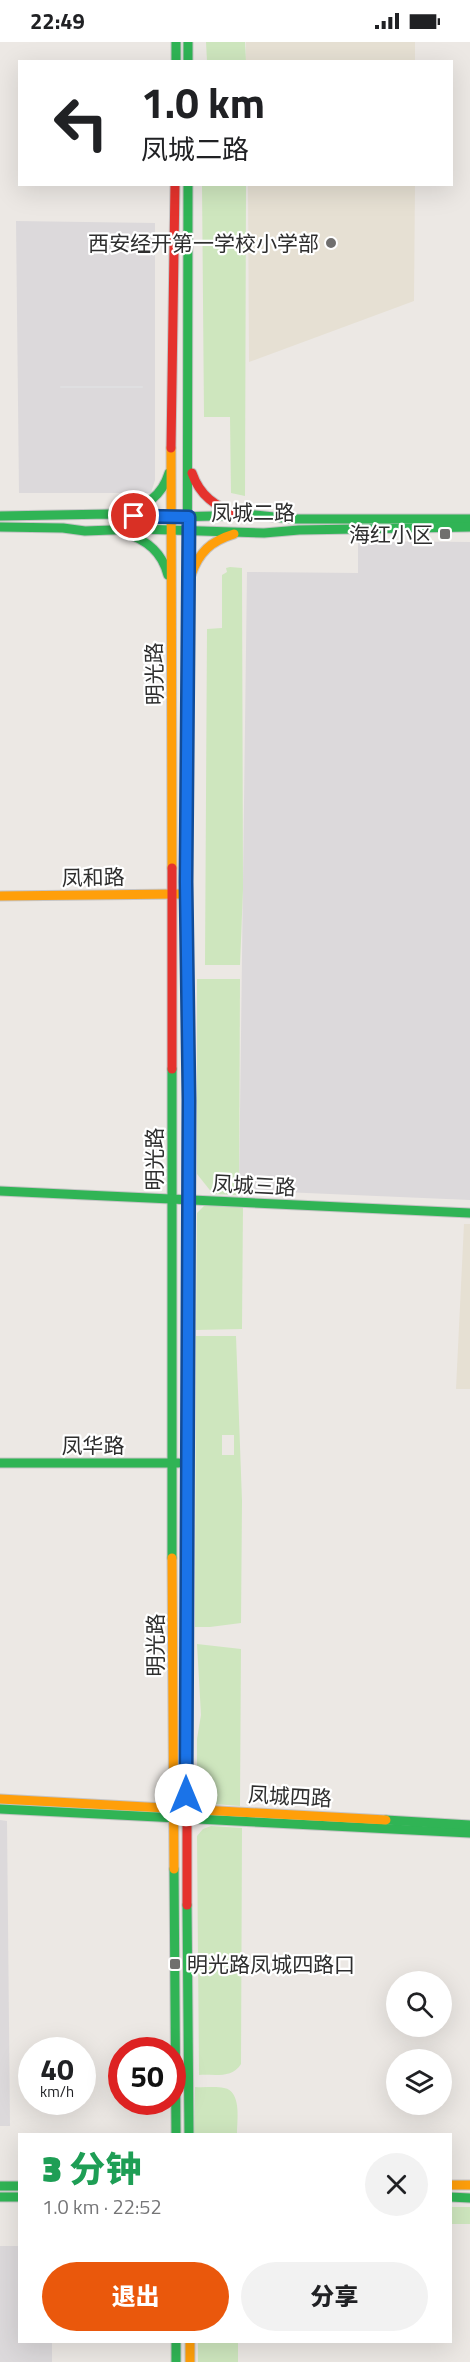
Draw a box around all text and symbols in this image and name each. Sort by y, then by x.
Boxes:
text: 22:49 [30,4,85,38]
text: 1.0 km [141,70,265,134]
icon: left [42,84,120,162]
text: 凤城二路 [141,128,249,169]
place label: 西安经开第一学校小学部 [88,227,319,259]
marker: 西安经开第一学校小学部 [324,236,338,250]
pin [108,490,159,541]
street label: 凤城二路 [211,496,295,528]
icon: arrive [117,499,150,532]
place label: 海红小区 [349,518,433,550]
marker: 海红小区 [438,527,452,541]
street label: 明光路 [137,642,171,706]
street label: 凤和路 [61,860,125,894]
street label: 明光路 [138,1128,170,1191]
street label: 凤城三路 [211,1167,297,1203]
street label: 凤华路 [62,1429,125,1461]
street label: 明光路 [139,1614,171,1677]
position arrow [154,1763,218,1827]
street label: 凤城四路 [247,1778,333,1814]
place label: 明光路凤城四路口 [187,1948,355,1980]
marker: 明光路凤城四路口 [168,1957,182,1971]
map controls [386,1971,452,2115]
button: search [386,1971,452,2037]
speed limit sign: 50 [108,2037,186,2115]
text: 40 [40,2046,74,2092]
button: layers [386,2049,452,2115]
text: km/h [40,2080,74,2103]
text: 3 分钟 [42,2141,142,2196]
button: close [365,2153,428,2216]
text: 1.0 km · 22:52 [42,2191,162,2222]
button: 退出 [42,2262,229,2331]
button: 分享 [241,2262,428,2331]

